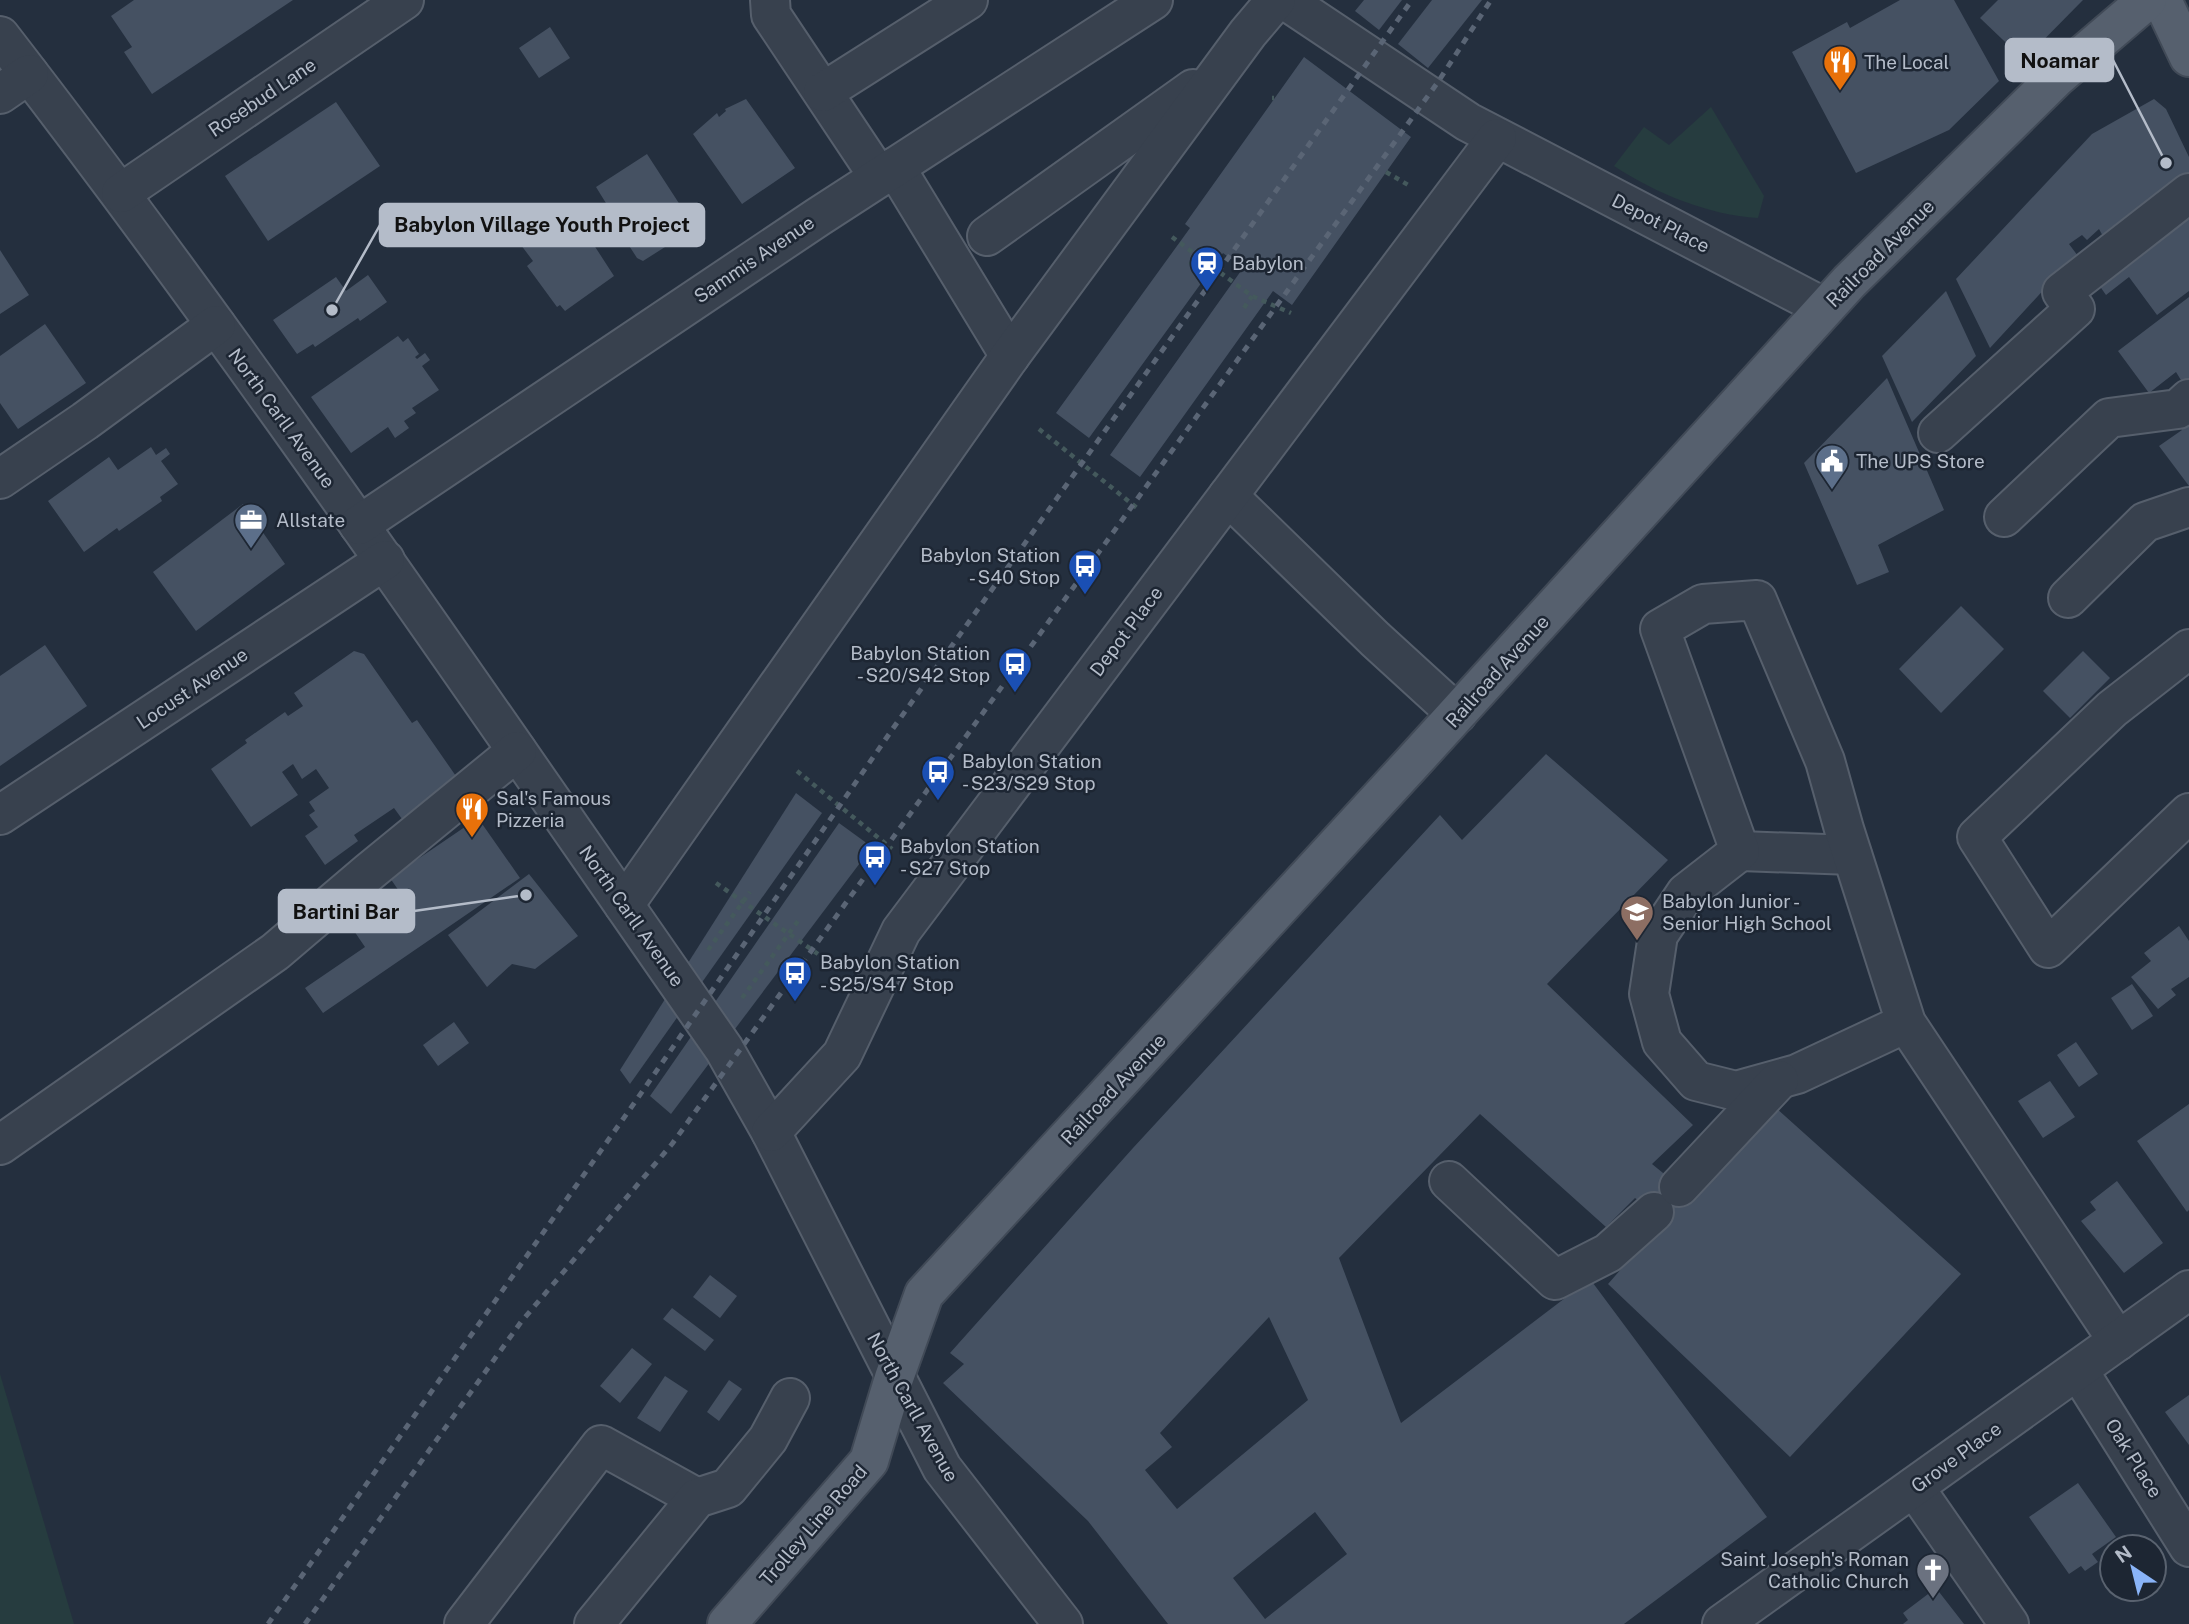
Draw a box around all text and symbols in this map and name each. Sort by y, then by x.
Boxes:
callout: Noamar [2006,39,2113,81]
restaurant icon: The Local [1821,43,1859,92]
text: Noamar [2020,48,2100,73]
place label: The Local [1864,51,1949,73]
street label: Rosebud Lane [204,53,320,141]
street label: Depot Place [1608,189,1714,257]
street label: Railroad Avenue [1822,195,1938,311]
callout: Babylon Village Youth Project [380,204,704,246]
street label: Sammis Avenue [690,211,818,307]
text: Babylon Village Youth Project [394,212,690,237]
station icon: Babylon [1188,244,1226,293]
place label: Babylon [1232,252,1304,274]
street label: North Carll Avenue [224,344,340,492]
public building icon: The UPS Store [1813,442,1851,491]
place label: The UPS Store [1856,450,1985,472]
office icon: Allstate [232,501,270,550]
place label: Allstate [276,509,345,531]
place label: Babylon Station - S40 Stop [920,544,1060,588]
bus stop icon: Babylon Station - S40 Stop [1066,547,1104,596]
street label: Depot Place [1085,582,1167,680]
street label: Railroad Avenue [1441,610,1553,732]
place label: Babylon Station - S20/S42 Stop [850,642,990,686]
street label: Locust Avenue [132,643,252,733]
bus stop icon: Babylon Station - S20/S42 Stop [996,645,1034,694]
place label: Babylon Station - S23/S29 Stop [962,750,1102,794]
bus stop icon: Babylon Station - S23/S29 Stop [919,753,957,802]
place label: Sal's Famous Pizzeria [496,787,611,831]
restaurant icon: Sal's Famous Pizzeria [453,790,491,839]
place label: Babylon Station - S27 Stop [900,835,1040,879]
bus stop icon: Babylon Station - S27 Stop [856,838,894,887]
street label: North Carll Avenue [575,841,689,991]
callout: Bartini Bar [279,890,414,932]
place label: Babylon Junior - Senior High School [1662,890,1832,934]
school or university icon: Babylon Junior - Senior High School [1618,893,1656,942]
text: Bartini Bar [293,899,400,924]
place label: Babylon Station - S25/S47 Stop [820,951,960,995]
bus stop icon: Babylon Station - S25/S47 Stop [776,954,814,1003]
street label: Railroad Avenue [1056,1029,1170,1149]
street label: North Carll Avenue [863,1329,963,1485]
street label: Oak Place [2101,1414,2167,1502]
street label: Grove Place [1907,1417,2005,1497]
street label: Trolley Line Road [755,1461,871,1589]
north arrow [2098,1533,2168,1603]
text: N [2111,1541,2136,1567]
place label: Saint Joseph's Roman Catholic Church [1720,1548,1909,1592]
church icon: Saint Joseph's Roman Catholic Church [1914,1551,1952,1600]

